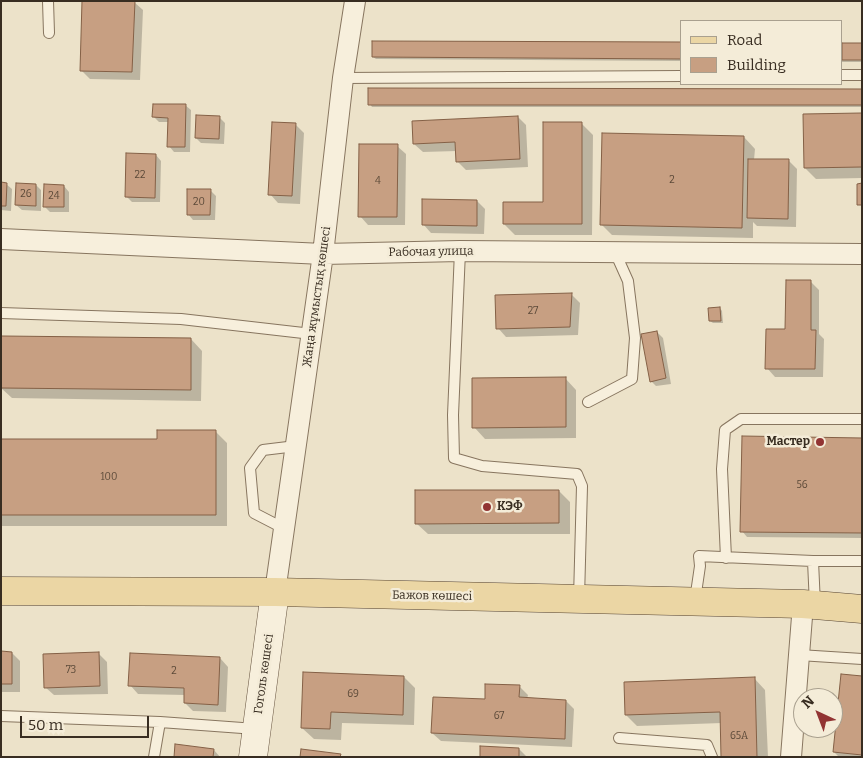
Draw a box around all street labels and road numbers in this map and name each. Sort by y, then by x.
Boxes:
street label: Жаңа жұмыстық көшесі [300,226,334,368]
street label: Рабочая улица [388,244,474,260]
street label: Бажов көшесі [392,588,472,604]
street label: Гоголь көшесі [251,633,277,715]

